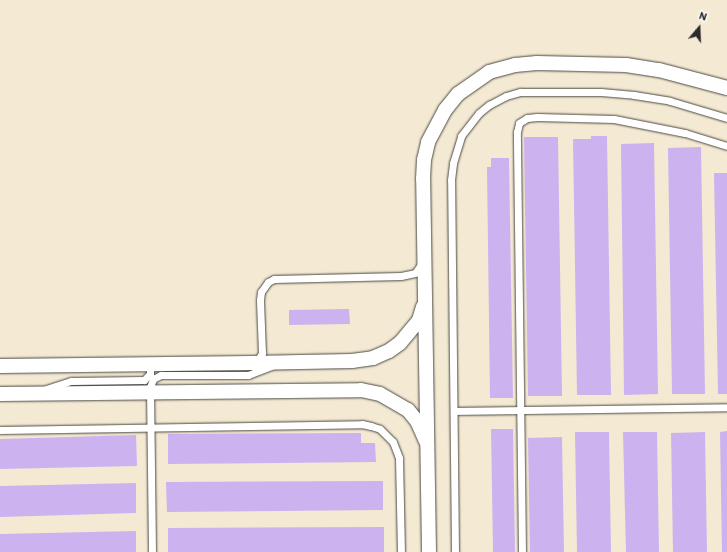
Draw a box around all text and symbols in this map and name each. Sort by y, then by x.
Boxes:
north arrow [679,8,719,48]
text: N [697,9,709,24]

